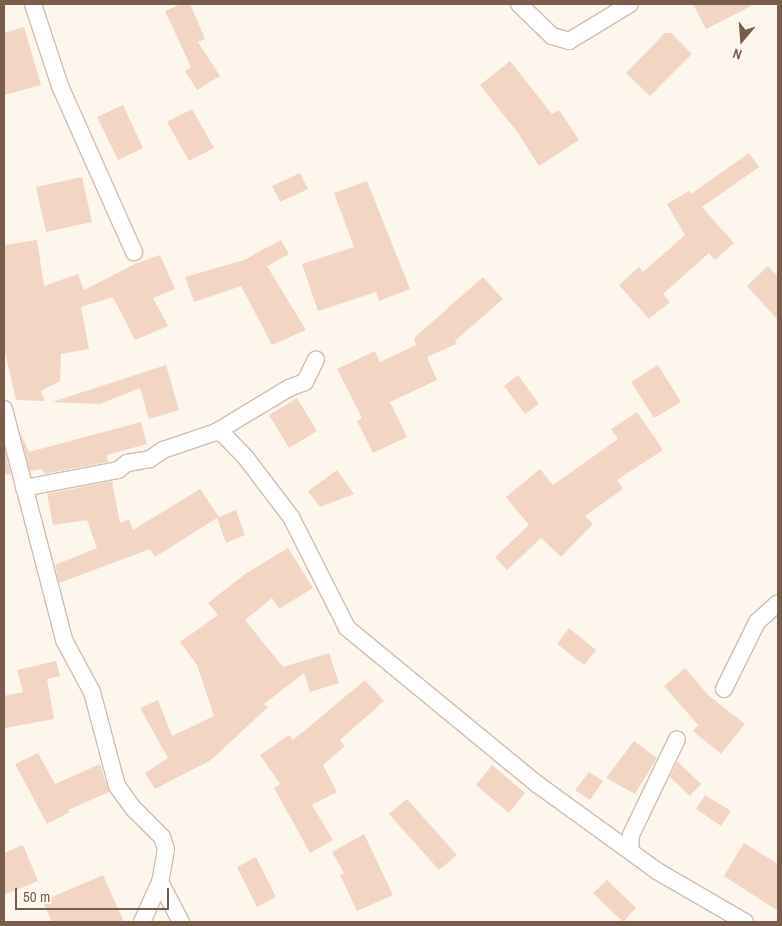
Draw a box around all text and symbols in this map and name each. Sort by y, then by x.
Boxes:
north arrow [717,15,767,65]
text: N [731,44,744,64]
scale bar [18,878,171,910]
text: 50 m [23,886,50,907]

